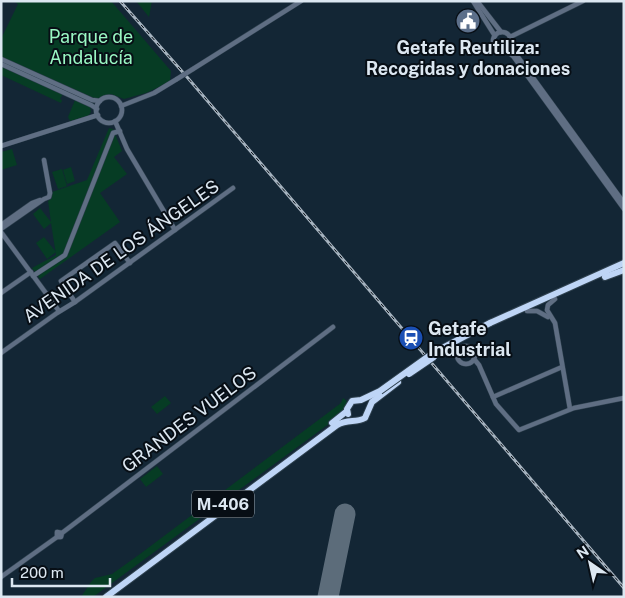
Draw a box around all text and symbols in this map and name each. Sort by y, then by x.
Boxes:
public building icon: Getafe Reutiliza: Recogidas y donaciones [455,8,481,34]
park label: Parque de Andalucía [49,26,133,68]
place label: Getafe Reutiliza: Recogidas y donaciones [366,37,570,79]
street label: AVENIDA DE LOS ÁNGELES [19,174,223,327]
place label: Getafe Industrial [428,318,511,360]
station icon: Getafe Industrial [398,325,424,351]
street label: GRANDES VUELOS [118,362,260,476]
road number: M-406 [192,490,254,518]
north arrow [565,538,615,588]
text: N [574,543,592,562]
scale bar [12,556,110,588]
text: 200 m [20,564,64,581]

